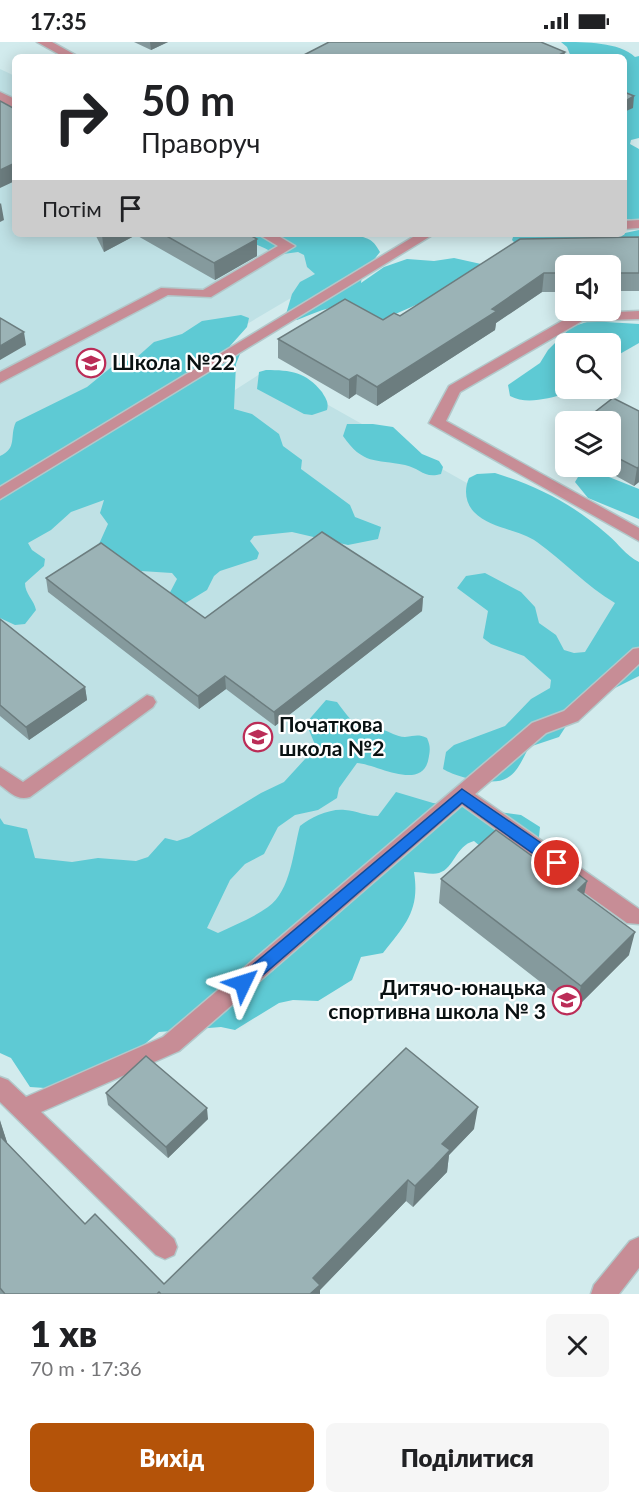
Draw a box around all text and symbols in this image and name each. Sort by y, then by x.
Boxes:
text: 17:35 [30,8,87,35]
text: 50 m [141,75,235,125]
icon: right [42,78,120,156]
text: Праворуч [141,126,261,159]
icon: arrive [114,192,147,225]
text: Потім [42,195,102,222]
map controls [555,255,621,477]
button: sound [555,255,621,321]
button: search [555,333,621,399]
school or university icon: Школа №22 [75,347,107,379]
place label: Школа №22 [112,349,235,374]
button: layers [555,411,621,477]
place label: Початкова школа №2 [279,711,384,760]
school or university icon: Початкова школа №2 [242,721,274,753]
pin [531,837,582,888]
icon: arrive [540,846,573,879]
position arrow [211,951,275,1015]
place label: Дитячо-юнацька спортивна школа № 3 [328,974,546,1023]
school or university icon: Дитячо-юнацька спортивна школа № 3 [551,984,583,1016]
text: 1 хв [30,1311,97,1355]
button: close [546,1314,609,1377]
text: 70 m · 17:36 [30,1356,142,1380]
button: Вихід [30,1423,314,1492]
button: Поділитися [326,1423,609,1492]

